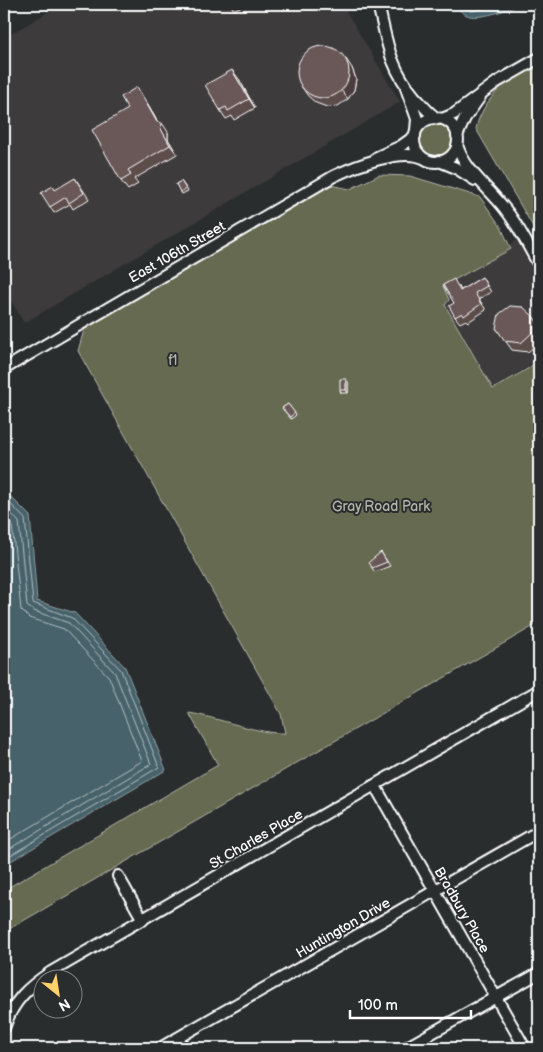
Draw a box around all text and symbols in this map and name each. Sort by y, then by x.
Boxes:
street label: East 106th Street [126,217,229,286]
park label: f1 [168,352,178,369]
park label: Gray Road Park [332,498,430,515]
street label: St Charles Place [206,805,306,873]
street label: Bradbury Place [431,864,493,956]
street label: Huntington Drive [293,894,393,962]
north arrow [32,970,82,1020]
scale bar [350,987,472,1019]
text: N [55,995,73,1015]
text: 100 m [358,996,398,1015]

